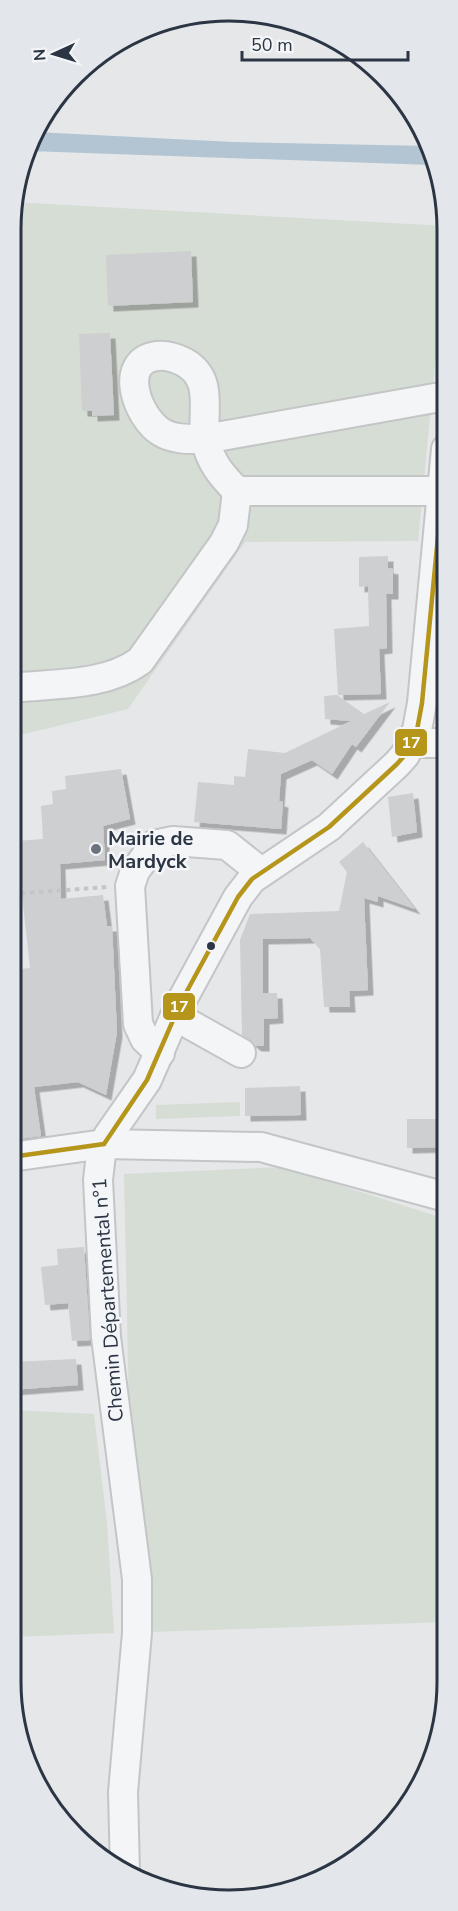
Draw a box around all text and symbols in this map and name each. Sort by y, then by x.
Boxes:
north arrow [24,24,84,84]
scale bar [242,24,408,62]
text: 50 m [251,33,293,57]
text: N [29,48,51,62]
line badge: 17 [394,728,428,757]
text: 17 [401,732,421,754]
place label: Mairie de Mardyck [108,825,194,875]
marker: Mairie de Mardyck [89,842,103,856]
unlabelled marker [205,940,217,952]
line badge: 17 [162,992,196,1021]
text: 17 [169,996,189,1018]
street label: Chemin Départemental n°1 [86,1177,130,1423]

